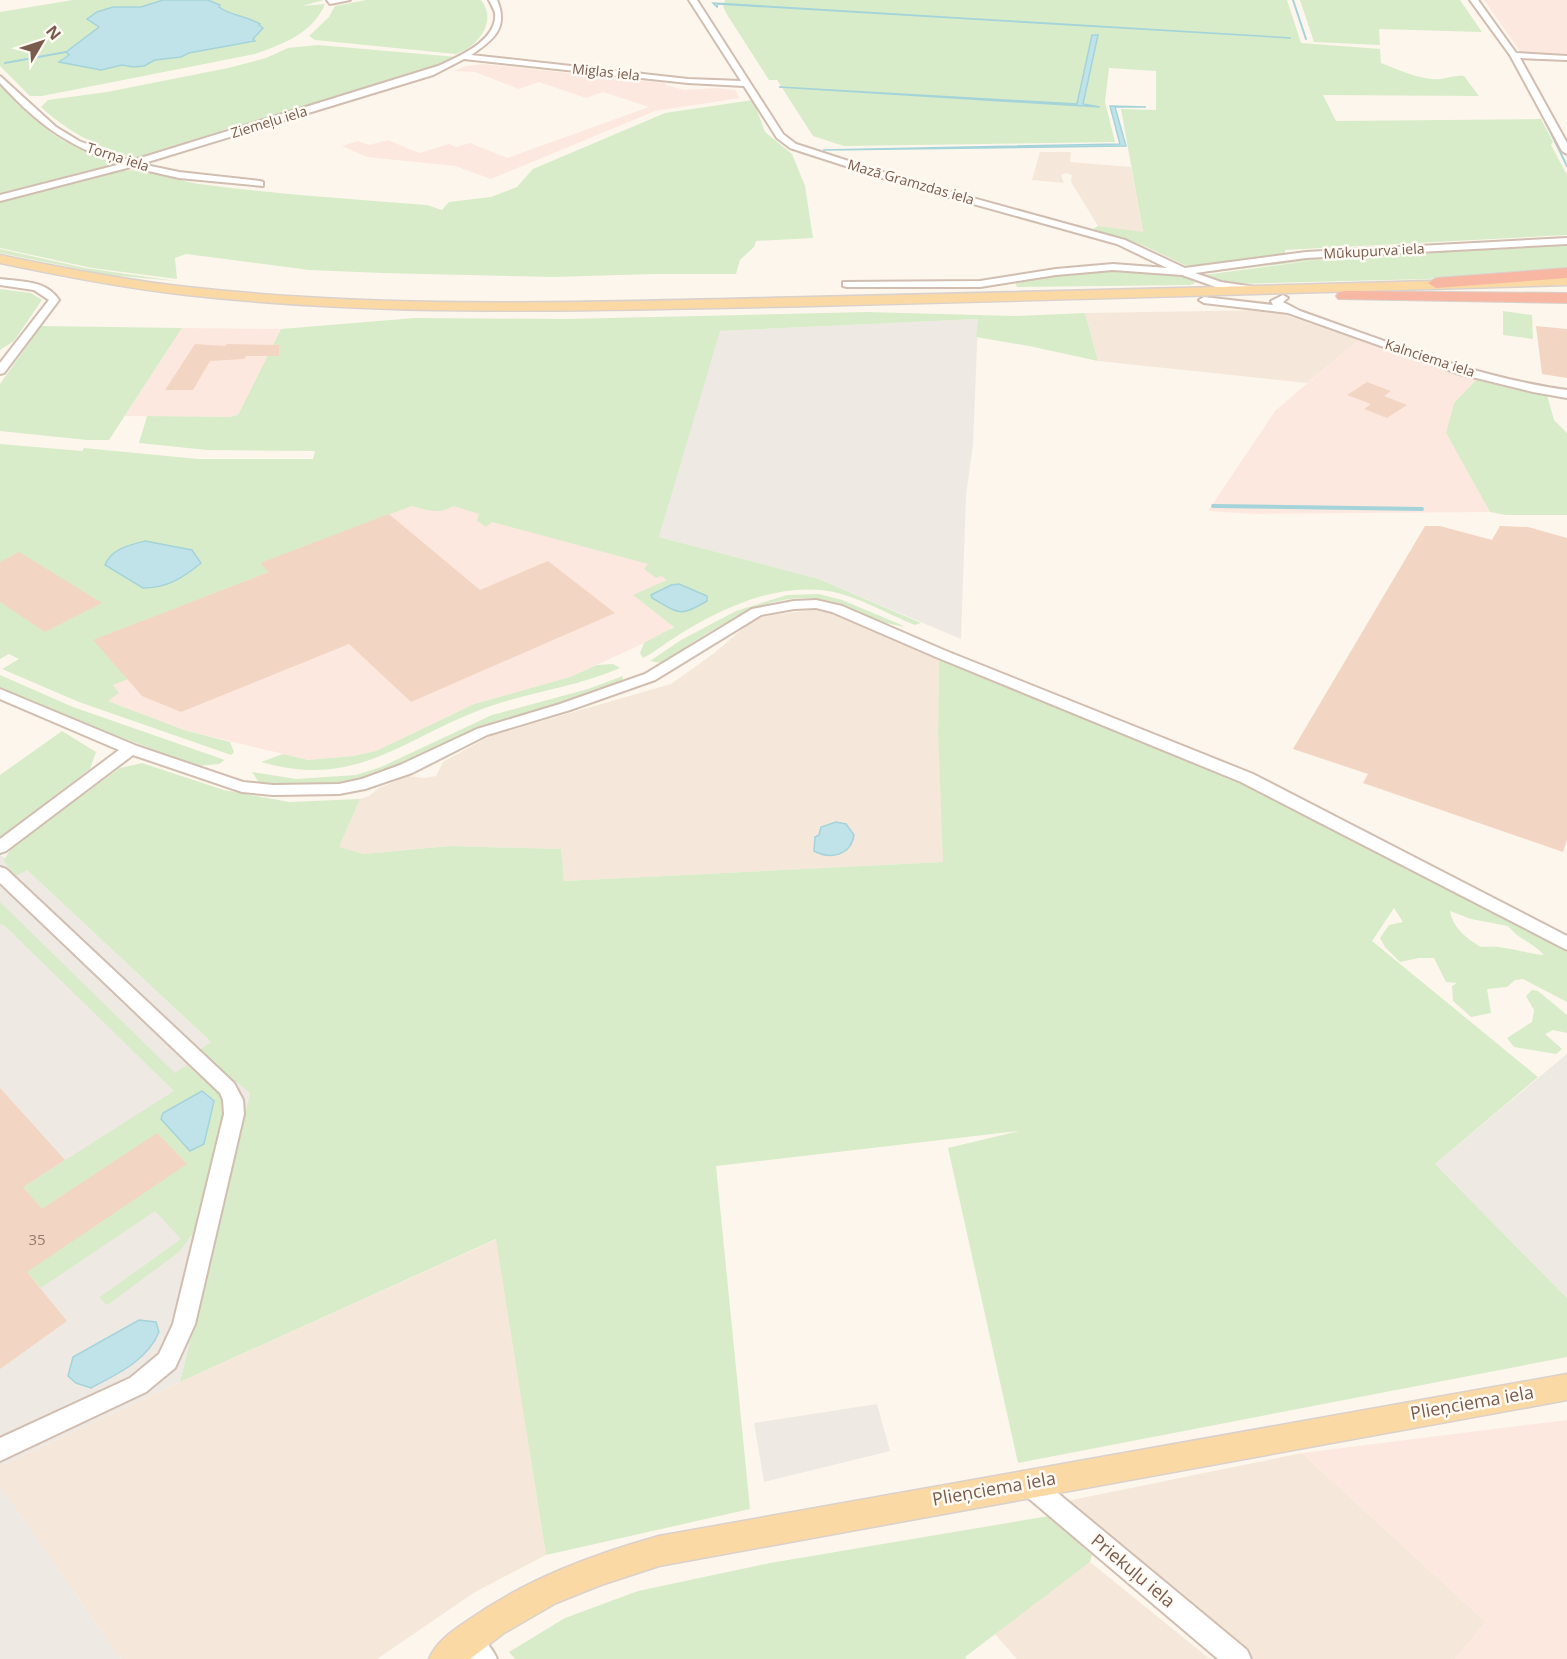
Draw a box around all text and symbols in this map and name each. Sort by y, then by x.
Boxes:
north arrow [12,12,72,72]
text: N [41,21,66,45]
street label: Miglas iela [571,58,641,85]
street label: Ziemeļu iela [228,101,309,142]
street label: Torņa iela [85,138,152,176]
street label: Mazā Gramzdas iela [846,154,977,209]
street label: Mūkupurva iela [1323,238,1425,263]
street label: Kalnciema iela [1383,334,1478,381]
house number: 35 [28,1229,46,1249]
street label: Plieņciema iela [1408,1379,1535,1425]
street label: Plieņciema iela [930,1465,1057,1511]
street label: Priekuļu iela [1087,1528,1181,1612]

